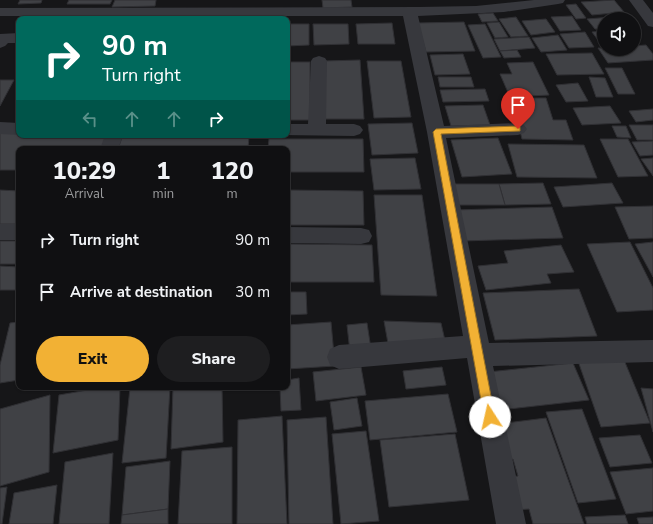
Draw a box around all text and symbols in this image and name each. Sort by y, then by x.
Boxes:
map controls [597,12,641,56]
button: sound [597,12,641,56]
text: 90 m [102,27,168,65]
icon: right [36,32,88,84]
text: Turn right [102,63,181,87]
pin [501,88,535,129]
icon: arrive [507,94,529,116]
icon: left [79,108,101,130]
icon: ahead [121,108,143,130]
icon: ahead [163,108,185,130]
icon: right [205,108,227,130]
text: 10:29 [52,155,116,187]
text: 1 [156,155,171,187]
text: 120 [210,155,254,187]
text: Arrival [65,185,104,203]
text: min [153,185,174,203]
text: m [226,185,238,203]
icon: right [36,229,58,251]
text: Turn right [70,230,139,250]
text: 90 m [235,230,270,250]
icon: arrive [36,281,58,303]
text: Arrive at destination [70,282,213,302]
text: 30 m [235,282,270,302]
button: Exit [36,336,149,382]
button: Share [157,336,270,382]
position arrow [469,396,511,438]

